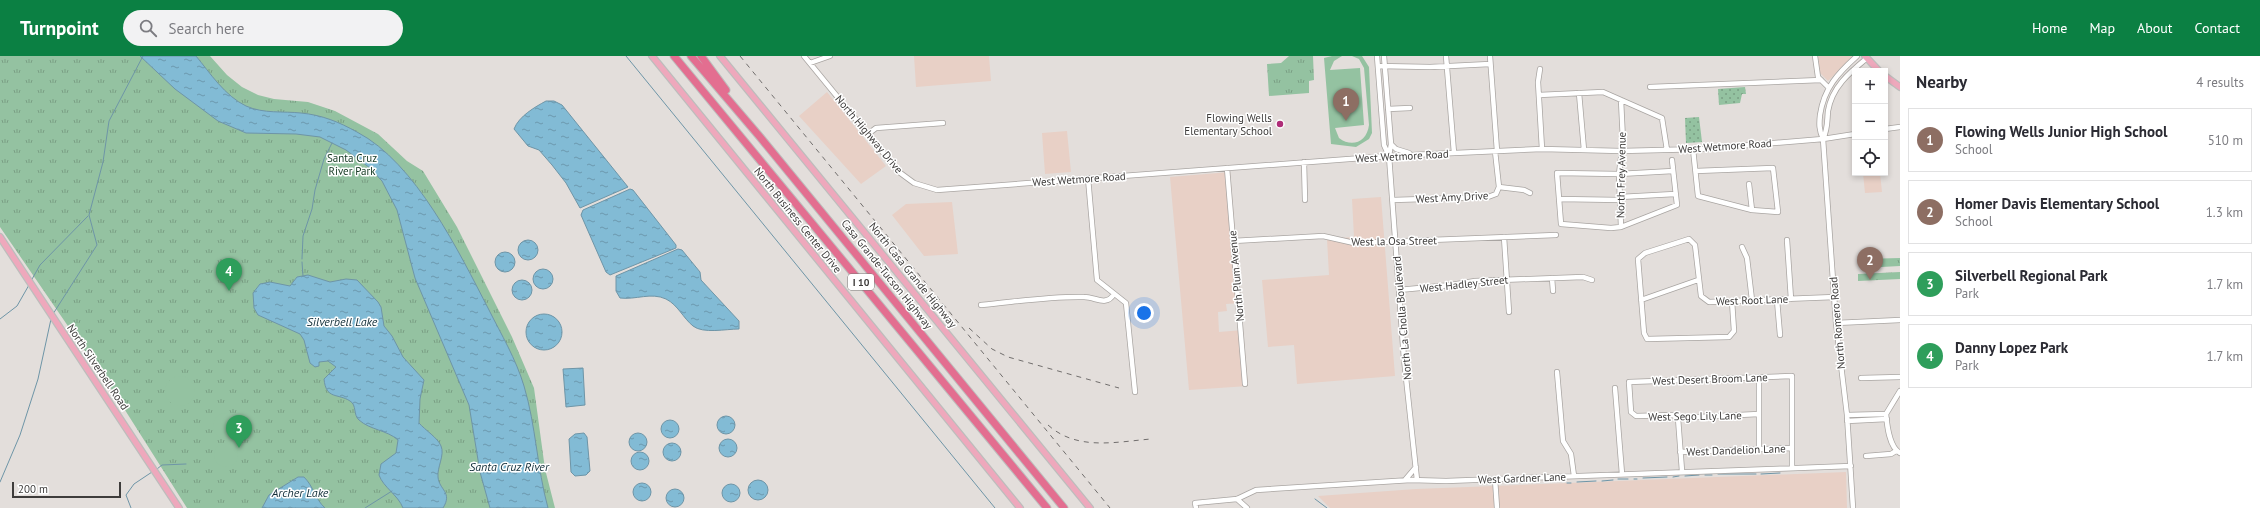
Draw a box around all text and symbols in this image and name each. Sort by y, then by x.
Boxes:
search box [123,10,403,46]
text: Turnpoint [20,16,99,40]
icon: search [137,17,159,39]
text: Search here [169,19,244,38]
text: Home [2032,19,2067,37]
text: Map [2089,19,2115,37]
text: About [2137,19,2173,37]
text: Contact [2195,19,2240,37]
map controls [1852,68,1888,176]
button: + [1852,68,1888,104]
text: Nearby [1916,71,1967,93]
text: 4 results [2196,74,2244,91]
pin: 1 [1333,88,1359,121]
street label: North Highway Drive [832,92,906,176]
button: − [1852,104,1888,140]
place label: Flowing Wells Elementary School [1184,111,1273,138]
marker: Flowing Wells Elementary School [1275,119,1285,129]
text: Flowing Wells Junior High School [1955,122,2168,141]
street label: North Frey Avenue [1613,131,1629,218]
text: 1 [1926,132,1934,149]
text: 510 m [2208,132,2243,149]
street label: West Wetmore Road [1678,136,1772,156]
button: locate [1852,140,1888,176]
text: School [1955,141,1993,158]
street label: West Wetmore Road [1355,147,1449,165]
park label: Santa Cruz River Park [327,151,377,178]
street label: North Business Center Drive [751,164,845,276]
street label: West Wetmore Road [1032,169,1126,189]
street label: West Amy Drive [1415,188,1489,206]
text: Homer Davis Elementary School [1955,194,2159,213]
text: 2 [1926,204,1934,221]
text: 1.3 km [2206,204,2243,221]
text: School [1955,213,1993,230]
street label: Casa Grande-Tucson Highway [838,216,936,332]
street label: North Casa Grande Highway [866,219,961,331]
street label: North Plum Avenue [1225,230,1247,322]
street label: West la Osa Street [1351,233,1437,249]
pin: 2 [1857,247,1883,280]
street label: North La Cholla Boulevard [1390,255,1414,380]
pin: 4 [216,258,242,291]
text: Silverbell Regional Park [1955,266,2108,285]
street label: West Hadley Street [1419,272,1509,296]
road number: I 10 [848,274,874,290]
street label: North Romero Road [1826,276,1848,370]
text: 3 [1926,276,1934,293]
text: 1.7 km [2206,276,2243,293]
text: Park [1955,285,1979,302]
street label: West Root Lane [1716,292,1789,308]
your location [1134,303,1154,323]
water label: Silverbell Lake [307,314,378,329]
street label: North Silverbell Road [64,321,132,413]
text: Danny Lopez Park [1955,338,2068,357]
text: 4 [1926,348,1934,365]
text: 1.7 km [2206,348,2243,365]
text: Park [1955,357,1979,374]
street label: West Desert Broom Lane [1652,370,1768,388]
street label: West Sego Lily Lane [1648,408,1742,424]
pin: 3 [226,415,252,448]
street label: West Dandelion Lane [1686,441,1786,459]
water label: Santa Cruz River [469,459,550,474]
street label: West Gardner Lane [1478,469,1567,487]
scale bar [12,480,121,499]
text: 200 m [18,482,48,496]
water label: Archer Lake [271,485,329,500]

